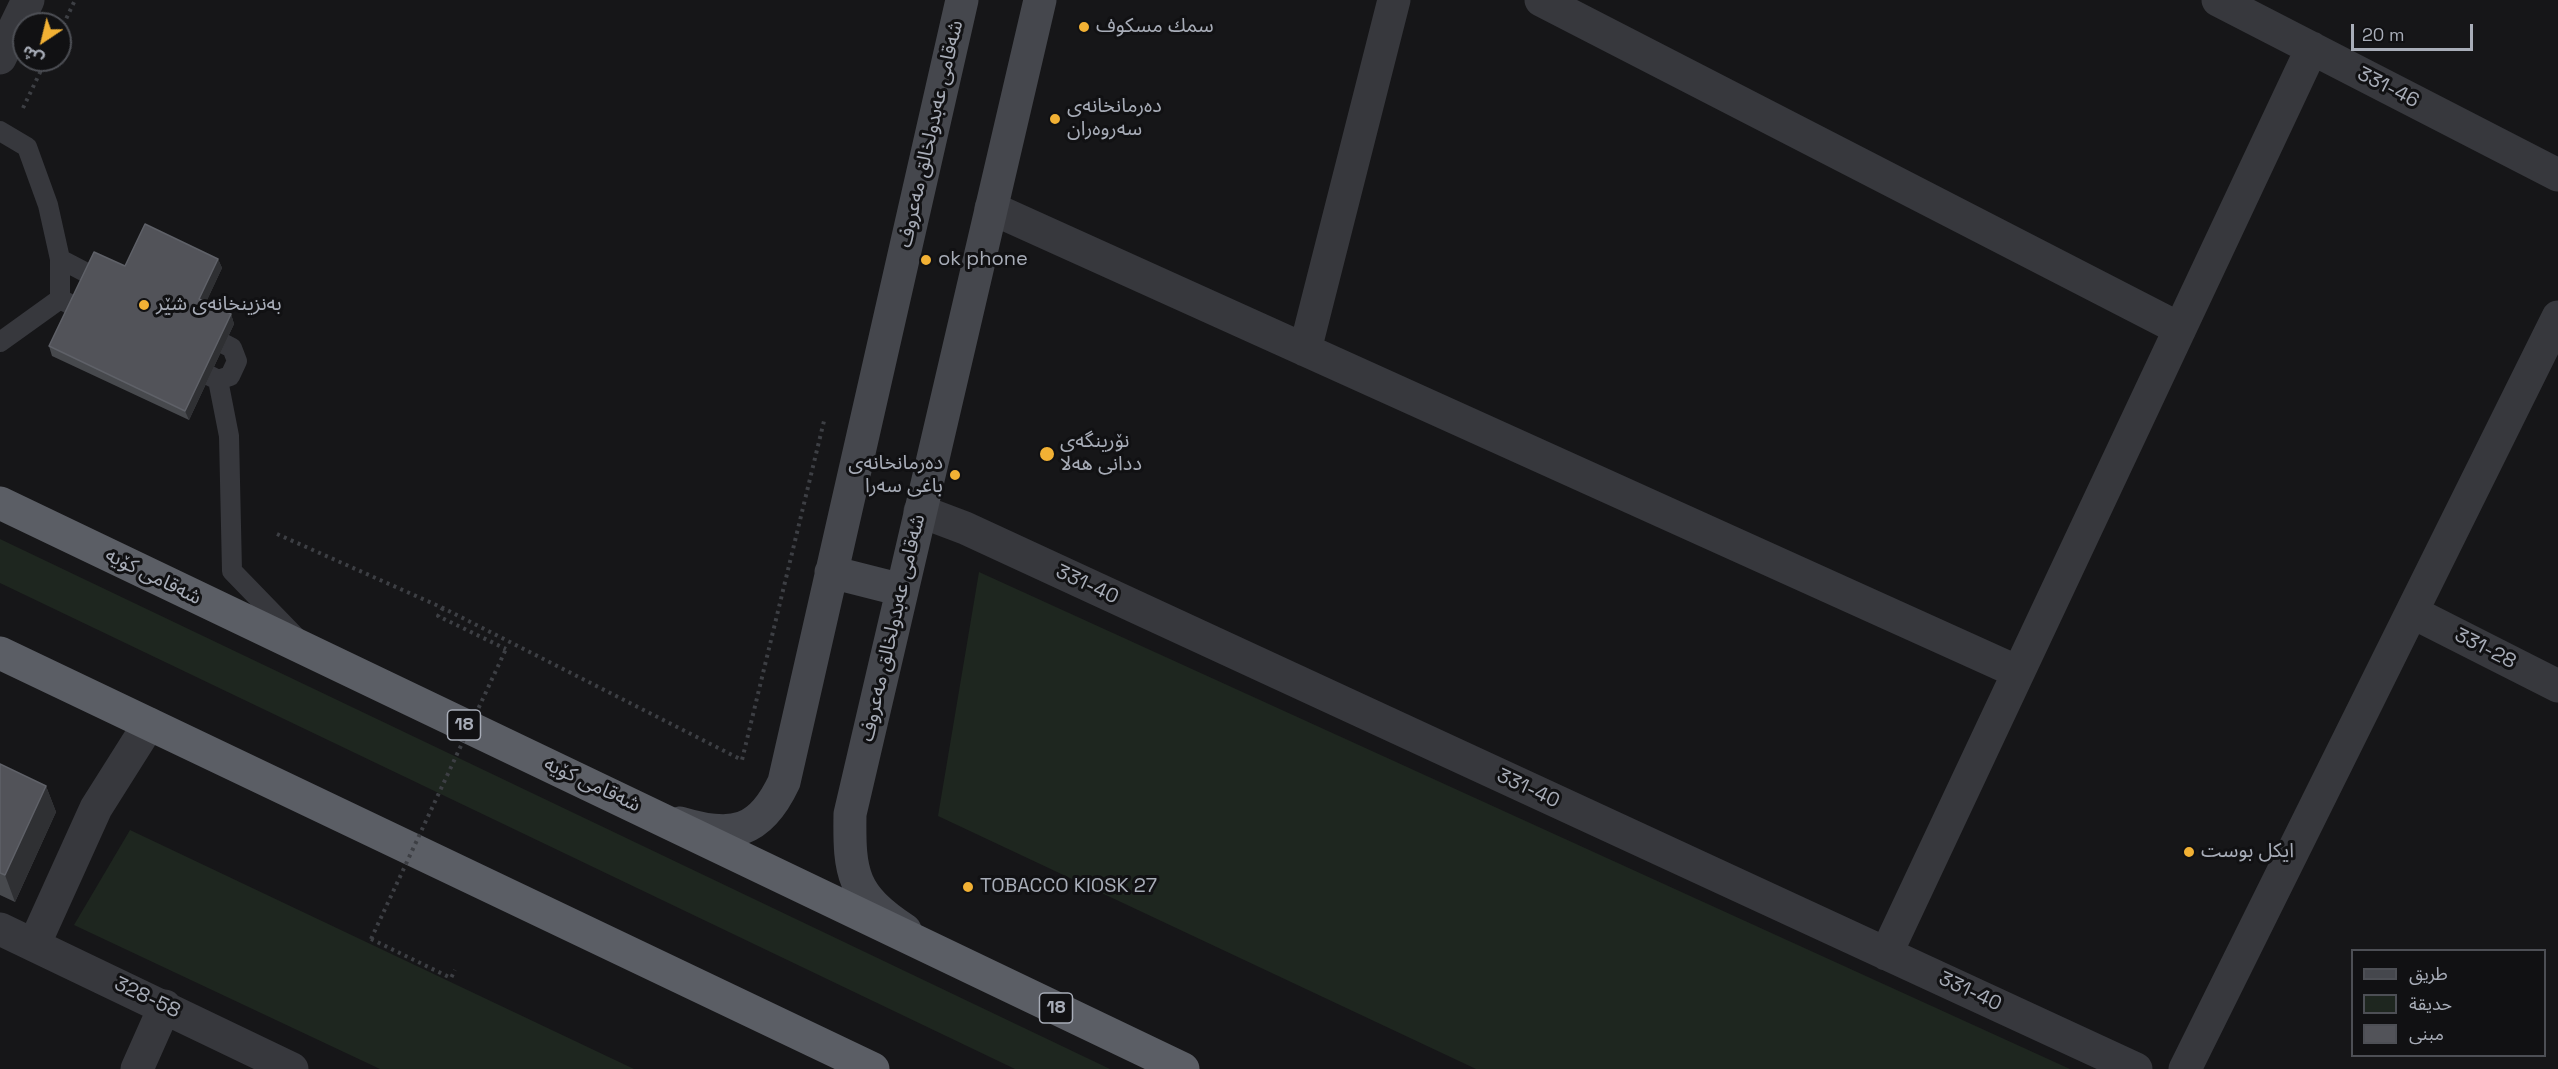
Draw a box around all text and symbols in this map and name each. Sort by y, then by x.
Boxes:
north arrow [12,12,72,72]
scale bar [2354,12,2476,50]
place label: سمك مسكوف [1096,15,1214,39]
street label: شەقامی عەبدولخالق مەعروف [893,18,969,250]
marker: سمك مسكوف [1077,20,1091,34]
text: 20 m [2362,23,2405,46]
text: ش [18,41,48,70]
street label: 331-46 [2353,62,2423,114]
place label: دەرمانخانەی سەروەران [1067,95,1162,142]
marker: دەرمانخانەی سەروەران [1048,112,1062,126]
place label: ok phone [938,248,1028,272]
marker: ok phone [919,253,933,267]
place label: بەنزینخانەی شێر [156,293,282,317]
marker: بەنزینخانەی شێر [137,298,151,312]
place label: نۆرینگەی ددانی هەلا [1060,430,1142,477]
marker: نۆرینگەی ددانی هەلا [1038,445,1056,463]
place label: دەرمانخانەی باغی سەرا [848,452,943,499]
marker: دەرمانخانەی باغی سەرا [948,468,962,482]
street label: شەقامی عەبدولخالق مەعروف [855,512,931,744]
street label: شەقامی کۆیە [101,543,205,611]
street label: 331-40 [1052,560,1122,610]
street label: 331-28 [2450,623,2520,675]
road number: 18 [448,710,480,740]
street label: شەقامی کۆیە [540,752,644,818]
street label: 331-40 [1493,764,1563,814]
place label: ايكل بوست [2201,840,2294,864]
marker: ايكل بوست [2182,845,2196,859]
place label: TOBACCO KIOSK 27 [980,875,1157,899]
marker: TOBACCO KIOSK 27 [961,880,975,894]
legend [2351,949,2546,1057]
text: طريق [2409,962,2448,985]
street label: 331-40 [1935,967,2005,1017]
street label: 328-58 [110,972,184,1024]
text: حديقة [2409,992,2452,1015]
road number: 18 [1040,993,1072,1023]
text: مبنى [2409,1022,2444,1045]

